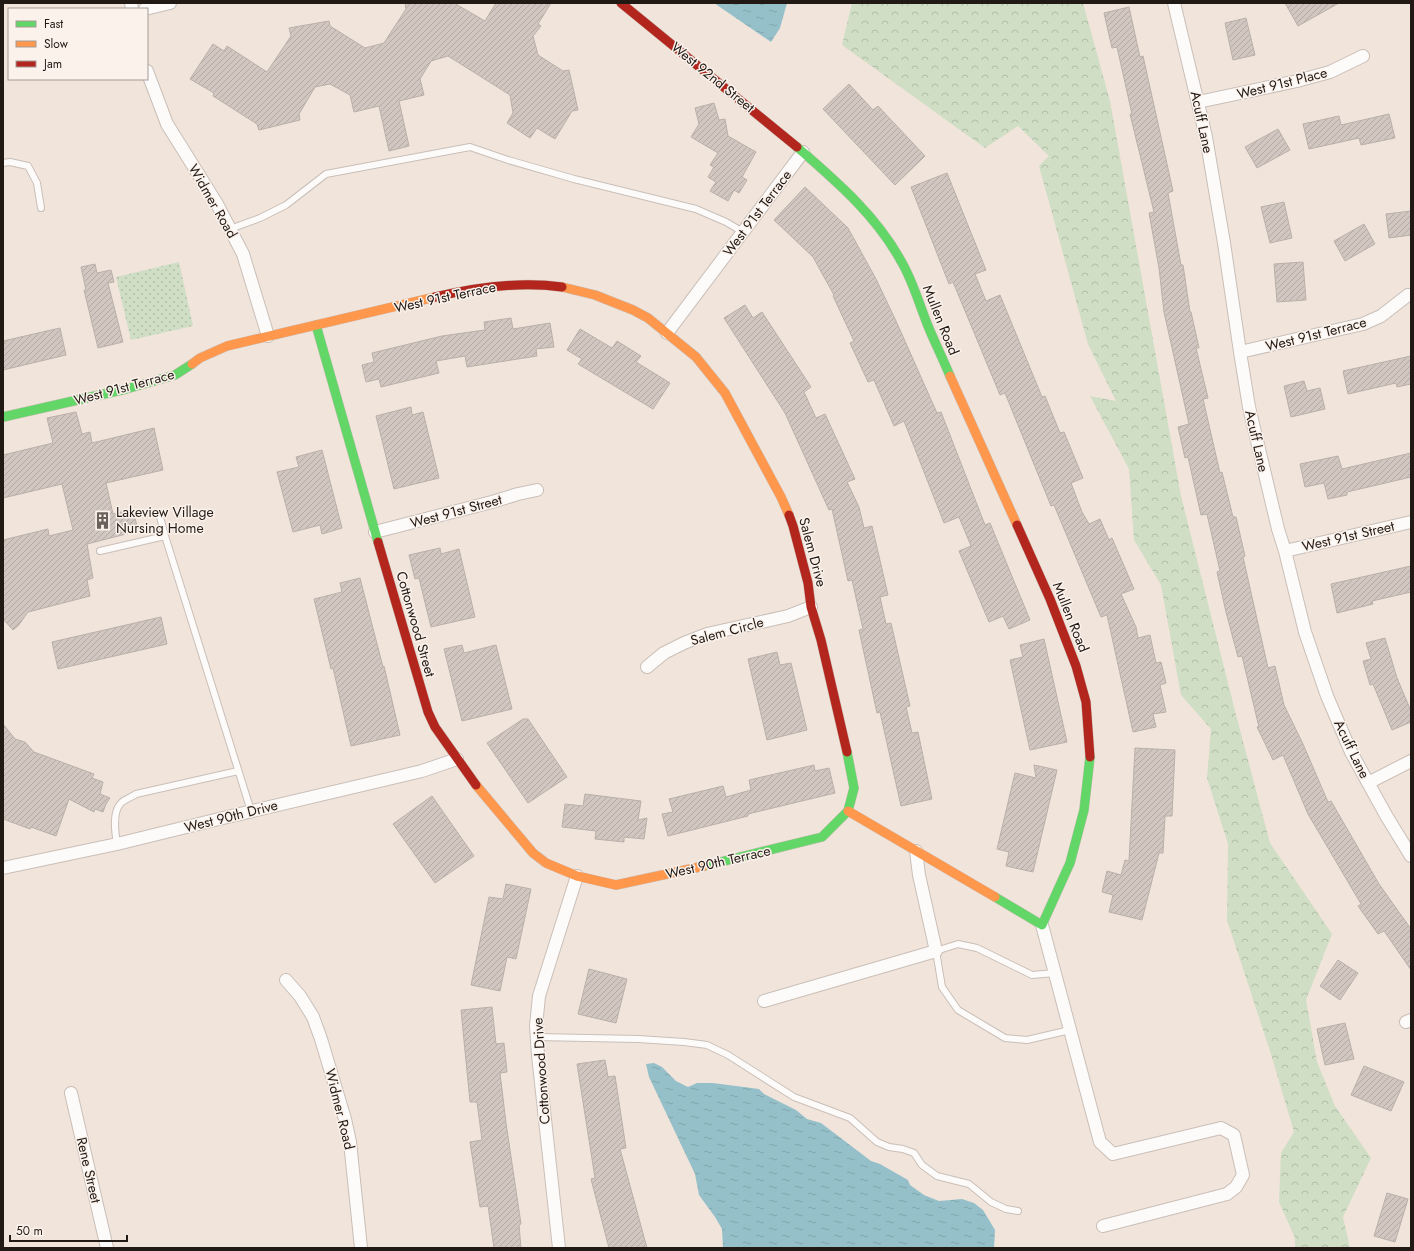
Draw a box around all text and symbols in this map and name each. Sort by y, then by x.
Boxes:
legend [8,8,148,80]
text: Fast [44,15,63,33]
text: Slow [44,35,69,53]
street label: West 92nd Street [667,37,759,117]
text: Jam [42,55,62,73]
street label: West 91st Place [1235,62,1329,104]
street label: Acuff Lane [1186,89,1218,155]
street label: Widmer Road [184,160,242,242]
street label: West 91st Terrace [718,166,796,260]
street label: West 91st Terrace [392,276,498,318]
street label: Mullen Road [918,282,964,358]
street label: West 91st Terrace [1263,312,1369,356]
street label: West 91st Terrace [72,364,176,410]
street label: Acuff Lane [1240,408,1274,474]
street label: West 91st Street [408,489,505,533]
place label: Lakeview Village Nursing Home [116,502,214,538]
building icon: Lakeview Village Nursing Home [93,510,113,530]
street label: Salem Drive [794,515,832,589]
street label: West 91st Street [1300,516,1397,556]
street label: Cottonwood Street [391,569,441,680]
street label: Mullen Road [1048,579,1094,655]
street label: Salem Circle [688,612,766,650]
street label: Acuff Lane [1329,716,1375,782]
street label: West 90th Drive [182,795,280,837]
street label: West 90th Terrace [664,840,772,884]
street label: Cottonwood Drive [527,1017,555,1125]
street label: Widmer Road [320,1066,360,1152]
street label: Rene Street [72,1135,106,1206]
scale bar [10,1217,127,1243]
text: 50 m [16,1222,43,1240]

